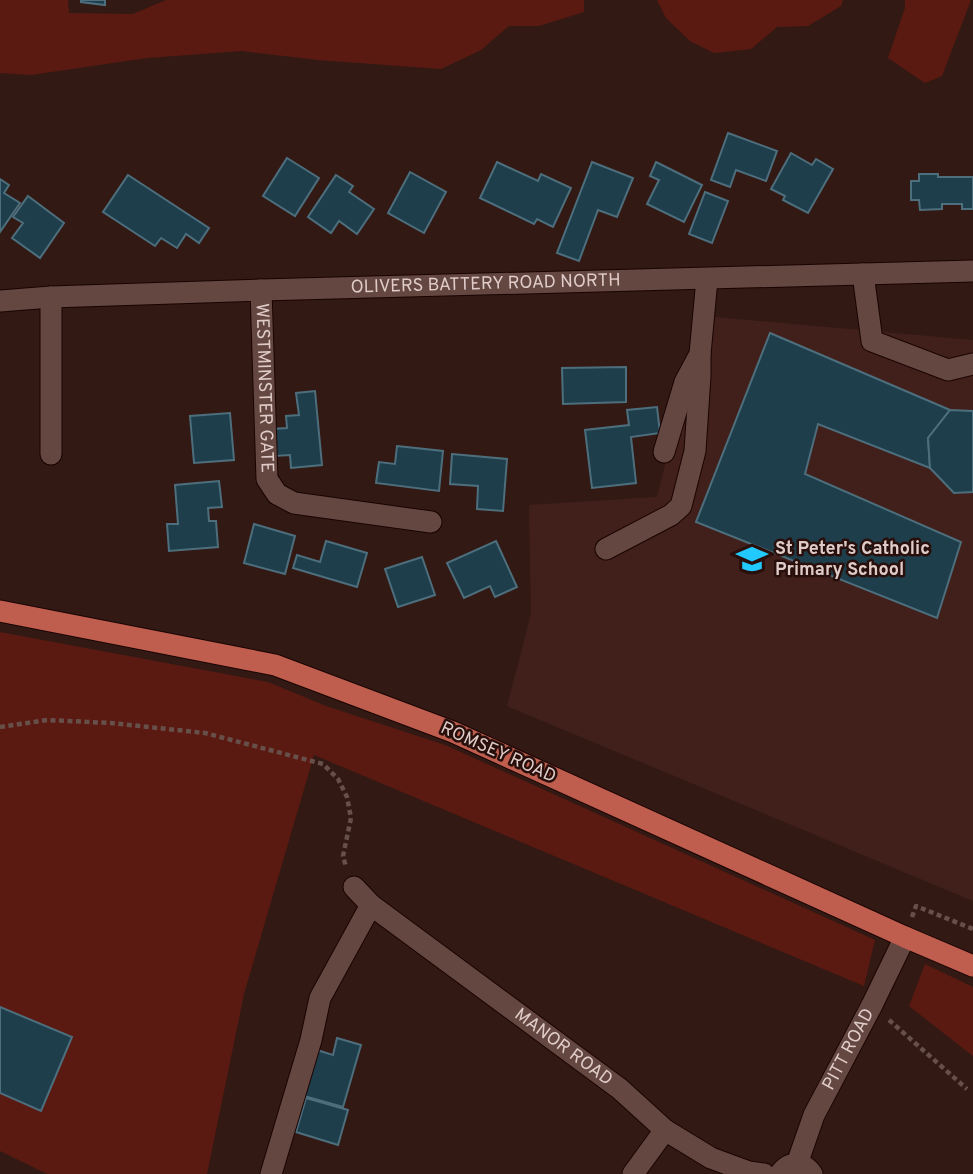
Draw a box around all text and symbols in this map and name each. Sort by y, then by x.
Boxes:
street label: OLIVERS BATTERY ROAD NORTH [350,269,621,299]
street label: WESTMINSTER GATE [250,303,278,473]
place label: St Peter's Catholic Primary School [775,538,930,582]
school or university icon: St Peter's Catholic Primary School [735,542,769,576]
street label: ROMSEY ROAD [437,717,559,789]
street label: MANOR ROAD [510,1003,617,1091]
street label: PITT ROAD [818,1004,880,1094]

